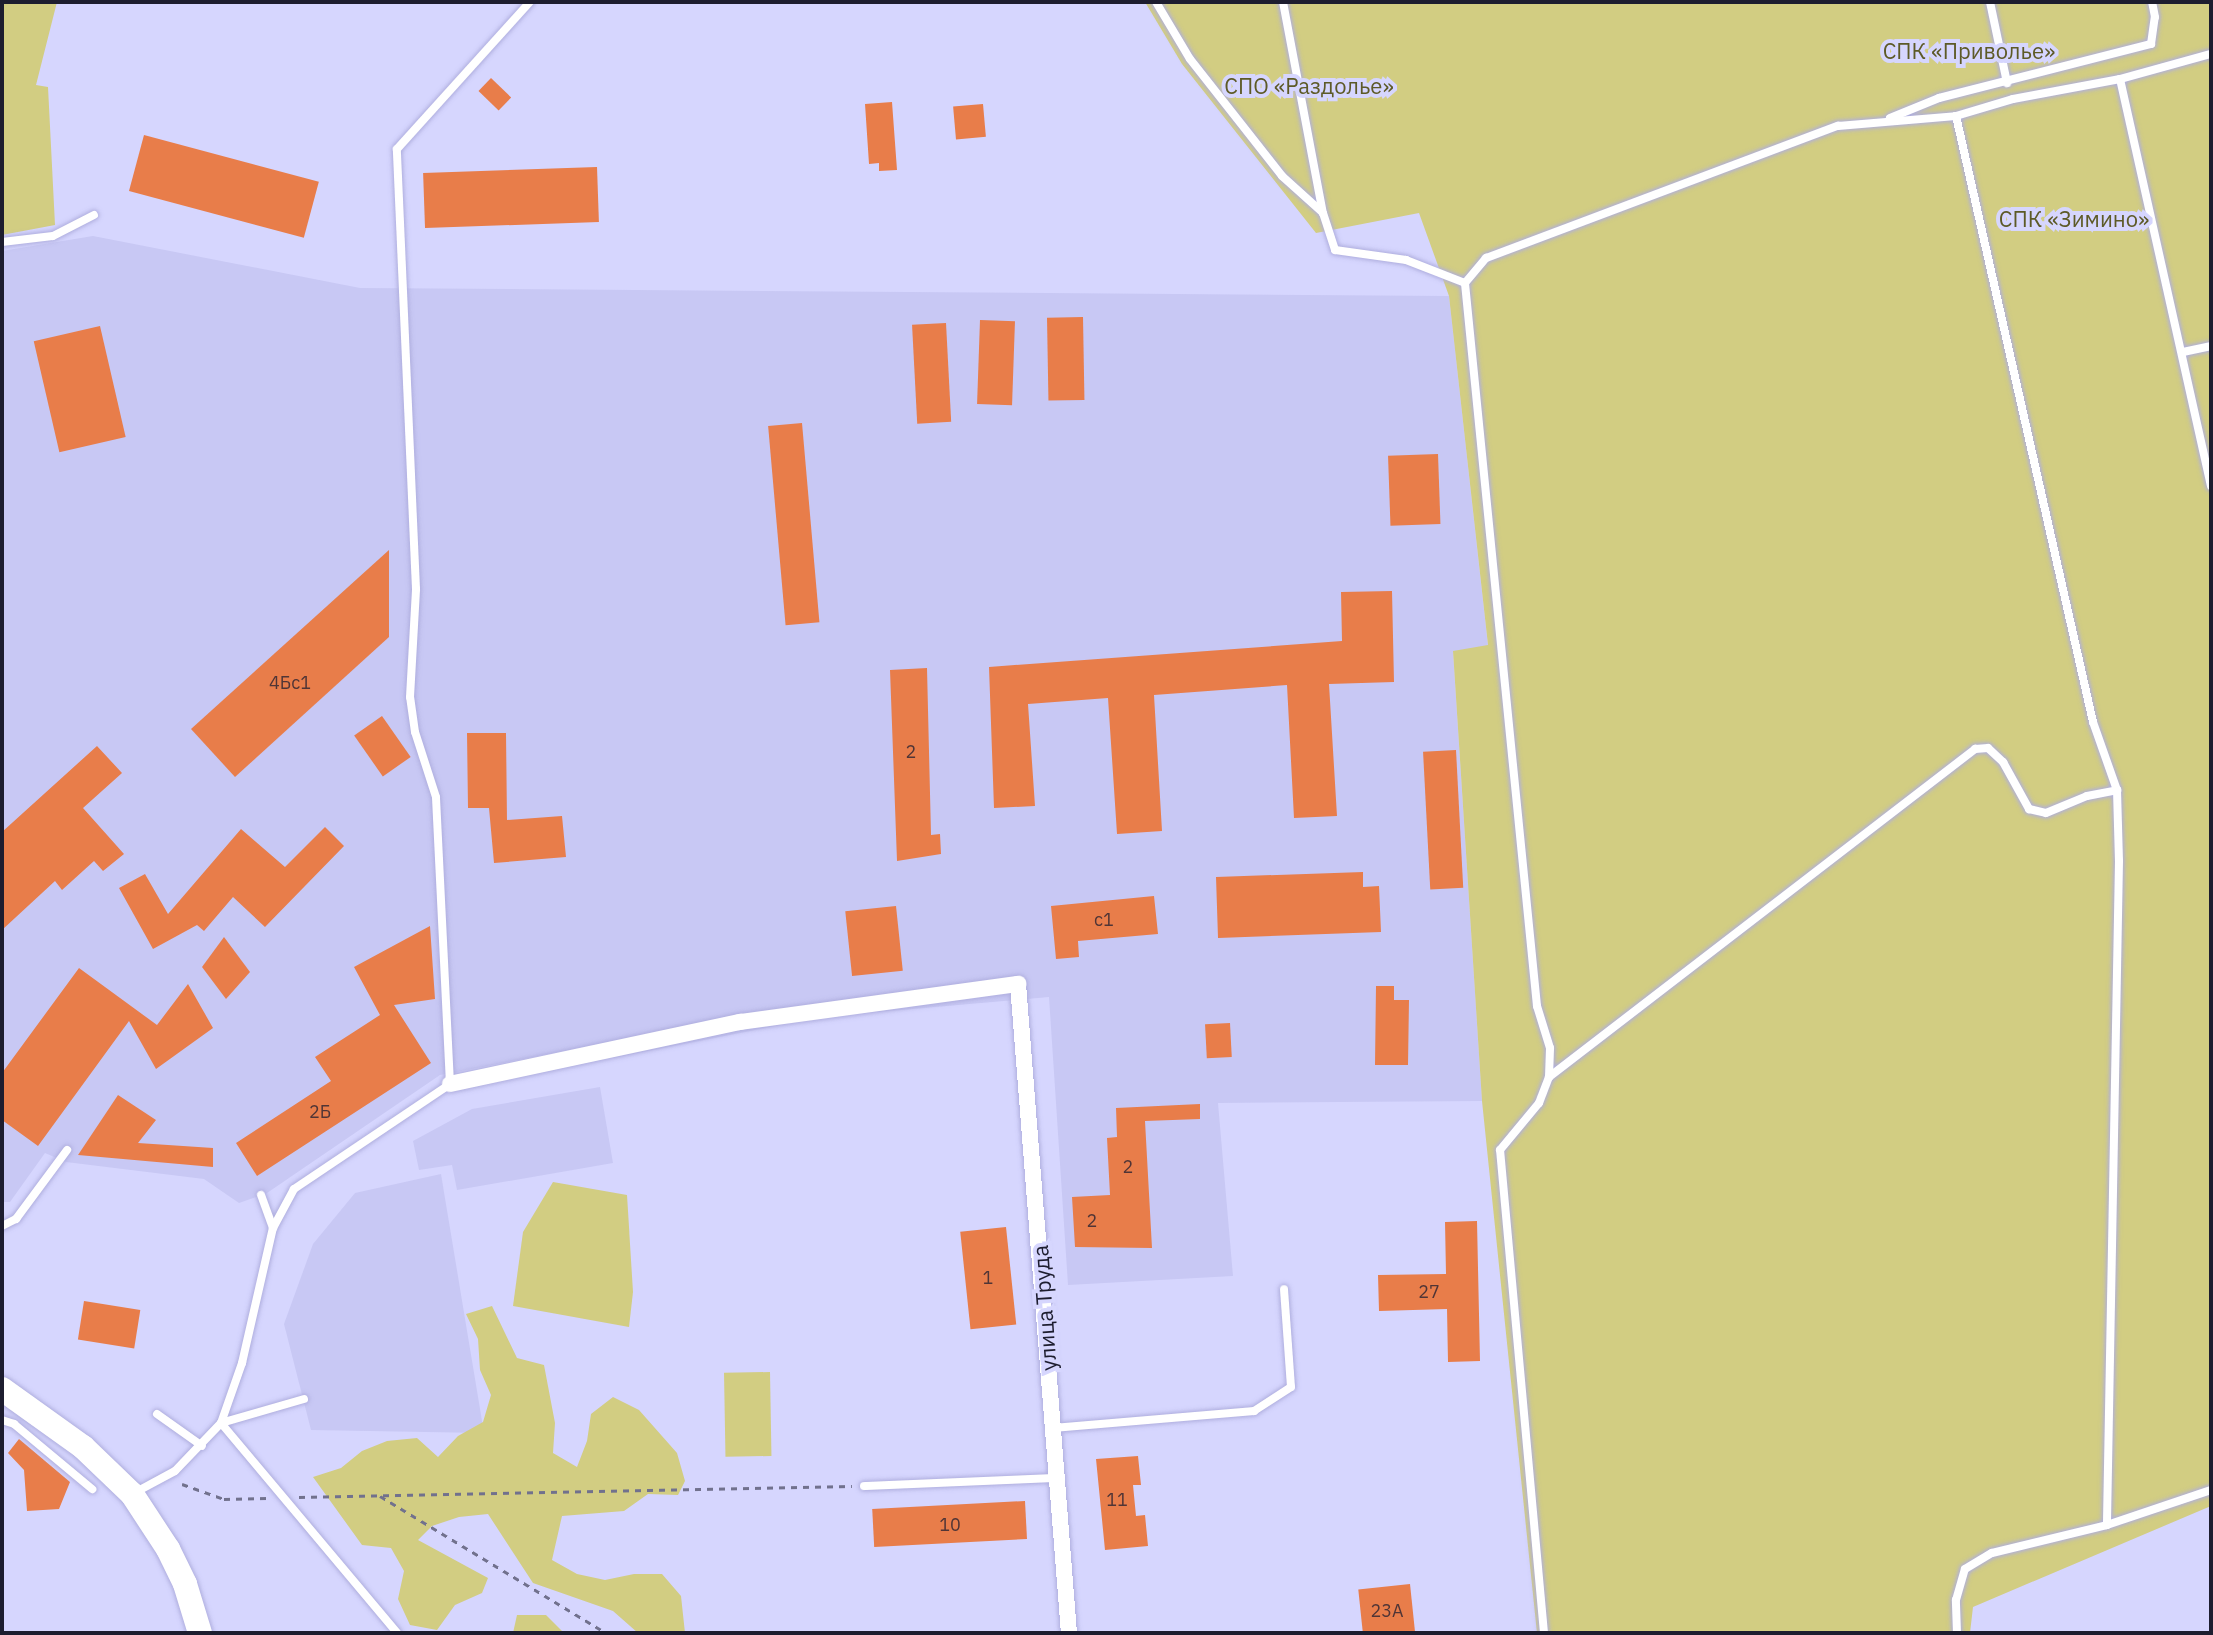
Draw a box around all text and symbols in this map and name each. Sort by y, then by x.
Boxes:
park label: СПК «Приволье» [1883,38,2055,64]
park label: СПО «Раздолье» [1224,73,1394,99]
park label: СПК «Зимино» [1999,206,2149,232]
house number: 4Бс1 [269,672,311,694]
house number: 2 [906,741,916,763]
house number: с1 [1094,909,1114,931]
house number: 2Б [309,1101,331,1123]
house number: 2 [1123,1156,1133,1178]
house number: 2 [1087,1210,1097,1232]
street label: улица Труда [1026,1244,1062,1372]
house number: 1 [983,1267,993,1289]
house number: 27 [1418,1281,1440,1303]
house number: 11 [1106,1489,1128,1511]
house number: 10 [939,1514,961,1536]
house number: 23А [1370,1600,1404,1622]

